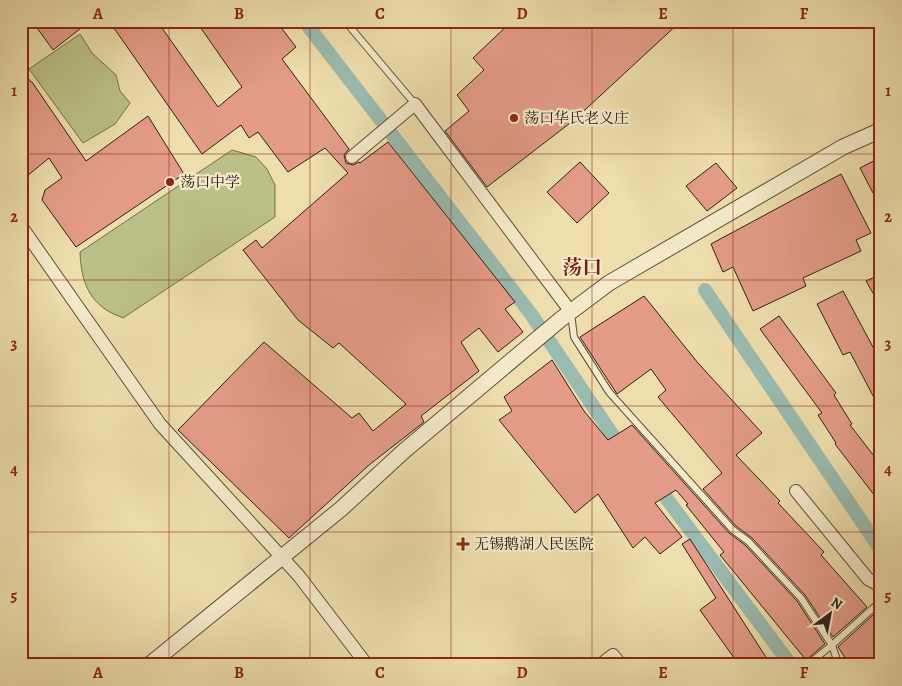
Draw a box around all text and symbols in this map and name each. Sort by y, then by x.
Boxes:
text: A [92,3,104,25]
text: B [234,3,244,25]
text: C [375,3,385,25]
text: D [516,3,528,25]
text: E [658,3,668,25]
text: F [800,3,809,25]
text: 1 [11,80,17,102]
text: 1 [885,80,891,102]
place label: 荡口华氏老义庄 [524,108,629,128]
marker: 荡口华氏老义庄 [508,112,520,124]
place label: 荡口中学 [180,172,240,192]
marker: 荡口中学 [164,176,176,188]
text: 2 [10,206,18,228]
text: 2 [884,206,892,228]
district label: 荡口 [562,254,602,281]
text: 3 [11,333,18,355]
text: 3 [885,333,892,355]
text: 4 [10,459,18,481]
text: 4 [884,459,892,481]
place label: 无锡鹅湖人民医院 [474,534,594,554]
marker: 无锡鹅湖人民医院 [456,537,470,551]
text: 5 [11,585,18,607]
text: 5 [885,585,892,607]
north arrow [804,588,854,638]
text: N [827,593,846,614]
text: A [92,662,104,684]
text: B [234,662,244,684]
text: C [375,662,385,684]
text: D [516,662,528,684]
text: E [658,662,668,684]
text: F [800,662,809,684]

